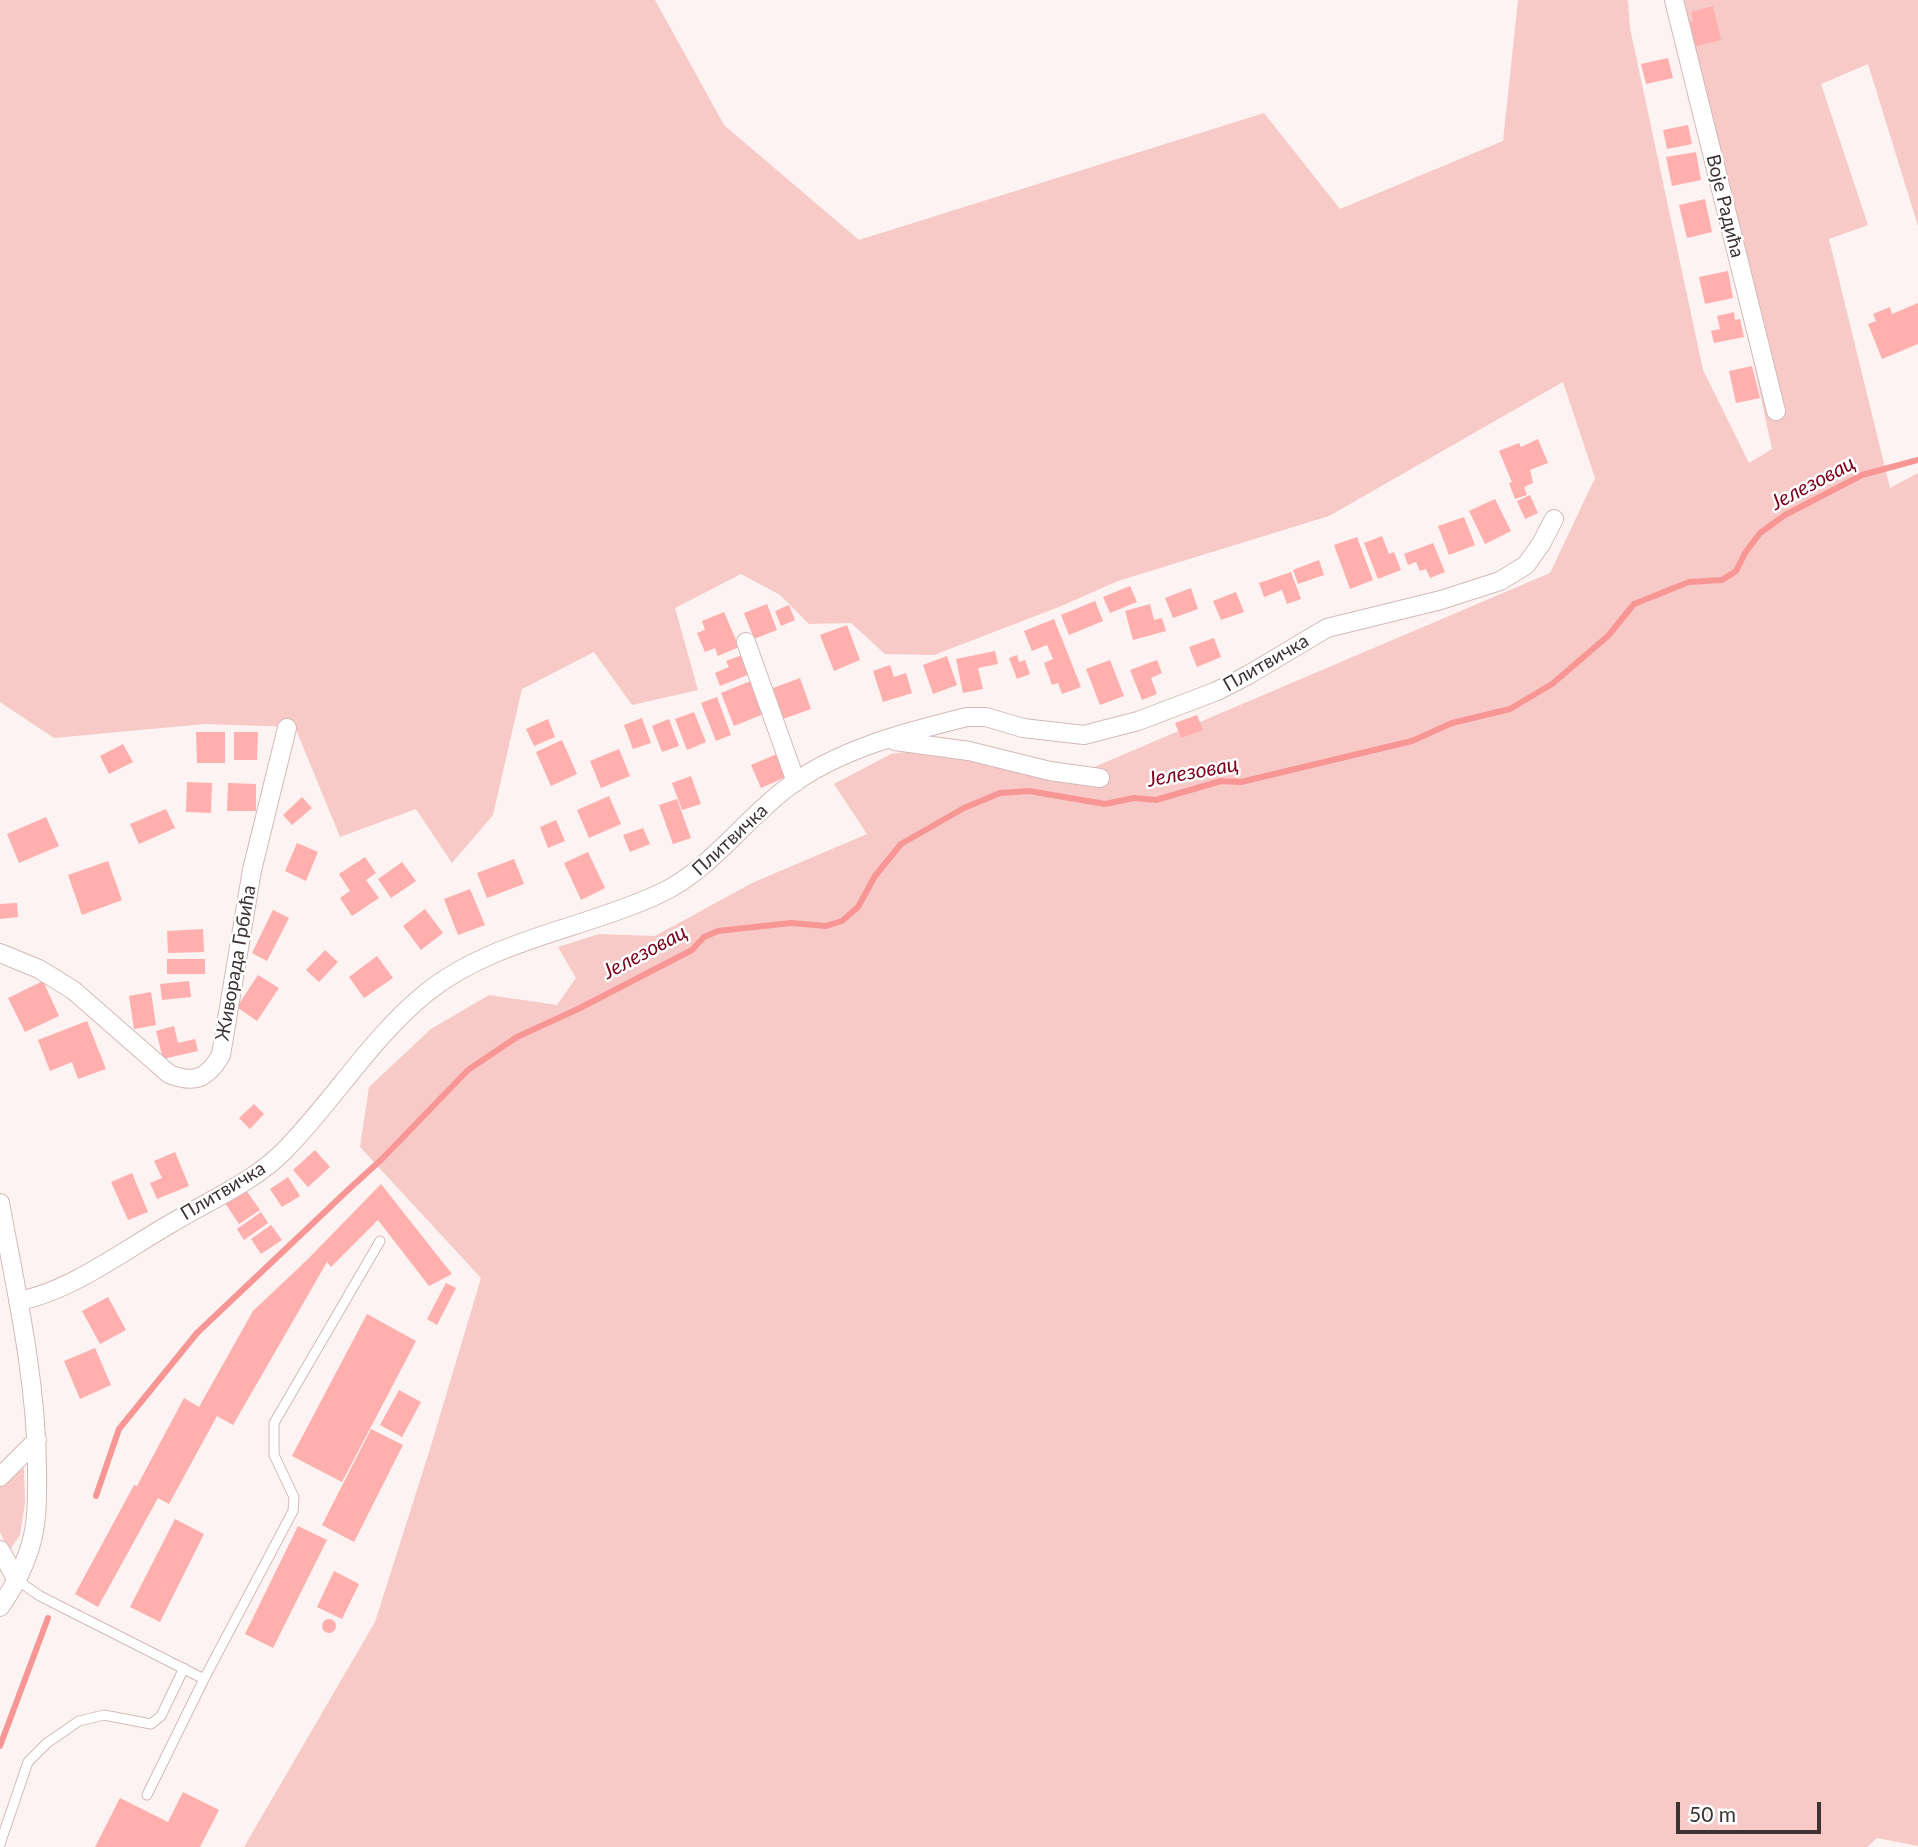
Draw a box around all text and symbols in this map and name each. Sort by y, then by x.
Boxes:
street label: Воје Радића [1701,152,1749,260]
water label: Јелезовац [1766,450,1860,516]
street label: Плитвичка [1219,629,1313,697]
water label: Јелезовац [1146,752,1240,792]
street label: Плитвичка [688,799,772,881]
street label: Живорада Грбића [211,883,261,1043]
water label: Јелезовац [598,919,692,985]
street label: Плитвичка [176,1157,270,1225]
scale bar [1680,1787,1825,1831]
text: 50 m [1689,1801,1736,1826]

